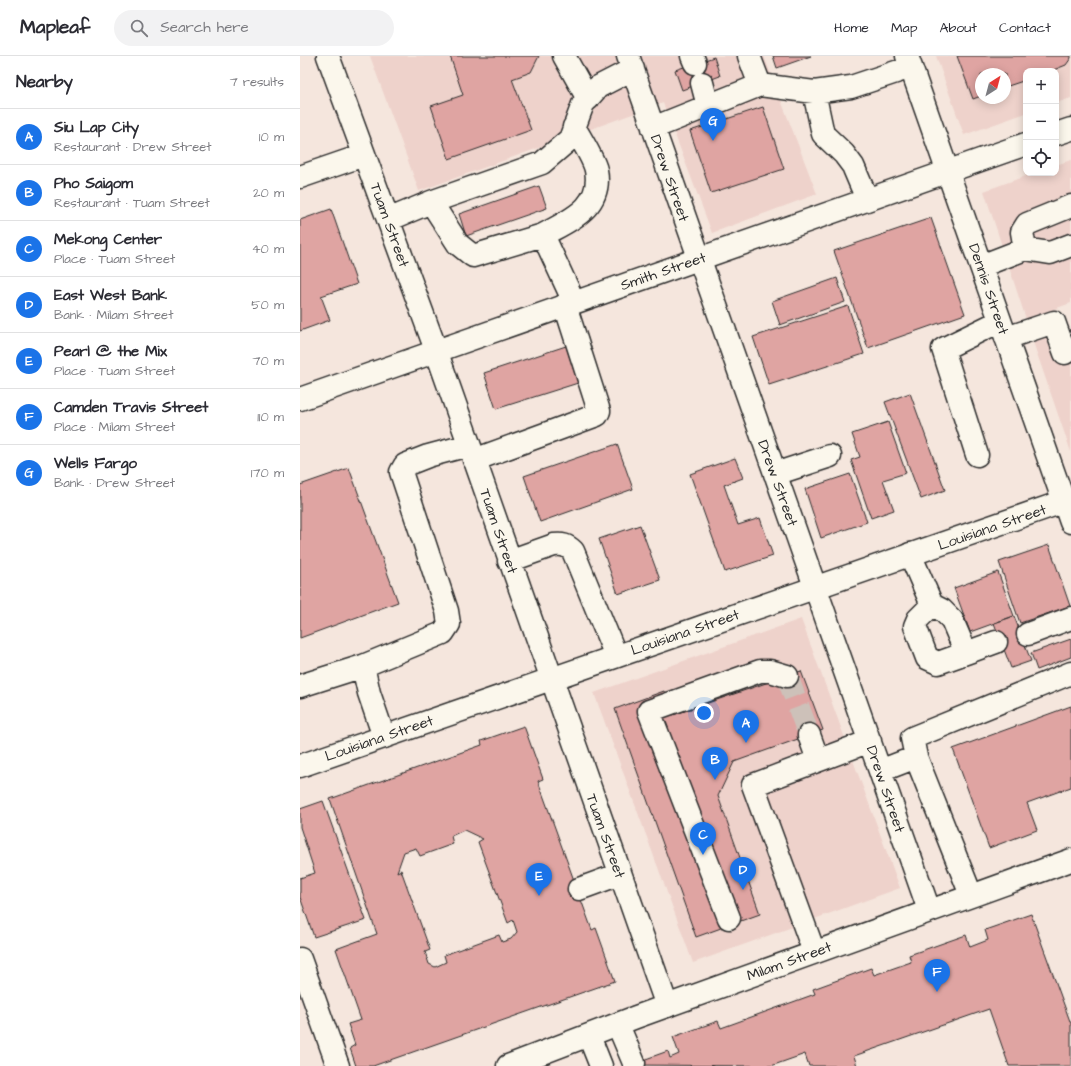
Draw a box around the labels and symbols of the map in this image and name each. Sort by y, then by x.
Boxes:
north arrow [975,68,1011,104]
pin: G [700,108,726,141]
street label: Drew Street [645,132,694,224]
street label: Tuam Street [365,180,415,270]
street label: Dennis Street [963,241,1014,337]
street label: Smith Street [617,247,709,296]
street label: Drew Street [752,437,803,529]
street label: Tuam Street [474,486,523,576]
street label: Louisiana Street [935,499,1049,556]
street label: Louisiana Street [628,604,742,661]
your location [694,703,714,723]
street label: Louisiana Street [322,710,436,767]
pin: A [733,710,759,743]
street label: Drew Street [861,743,910,835]
pin: B [702,747,728,780]
street label: Tuam Street [581,791,631,881]
pin: C [690,822,716,855]
pin: D [730,857,756,890]
pin: E [526,863,552,896]
street label: Milam Street [744,936,834,986]
pin: F [924,959,950,992]

